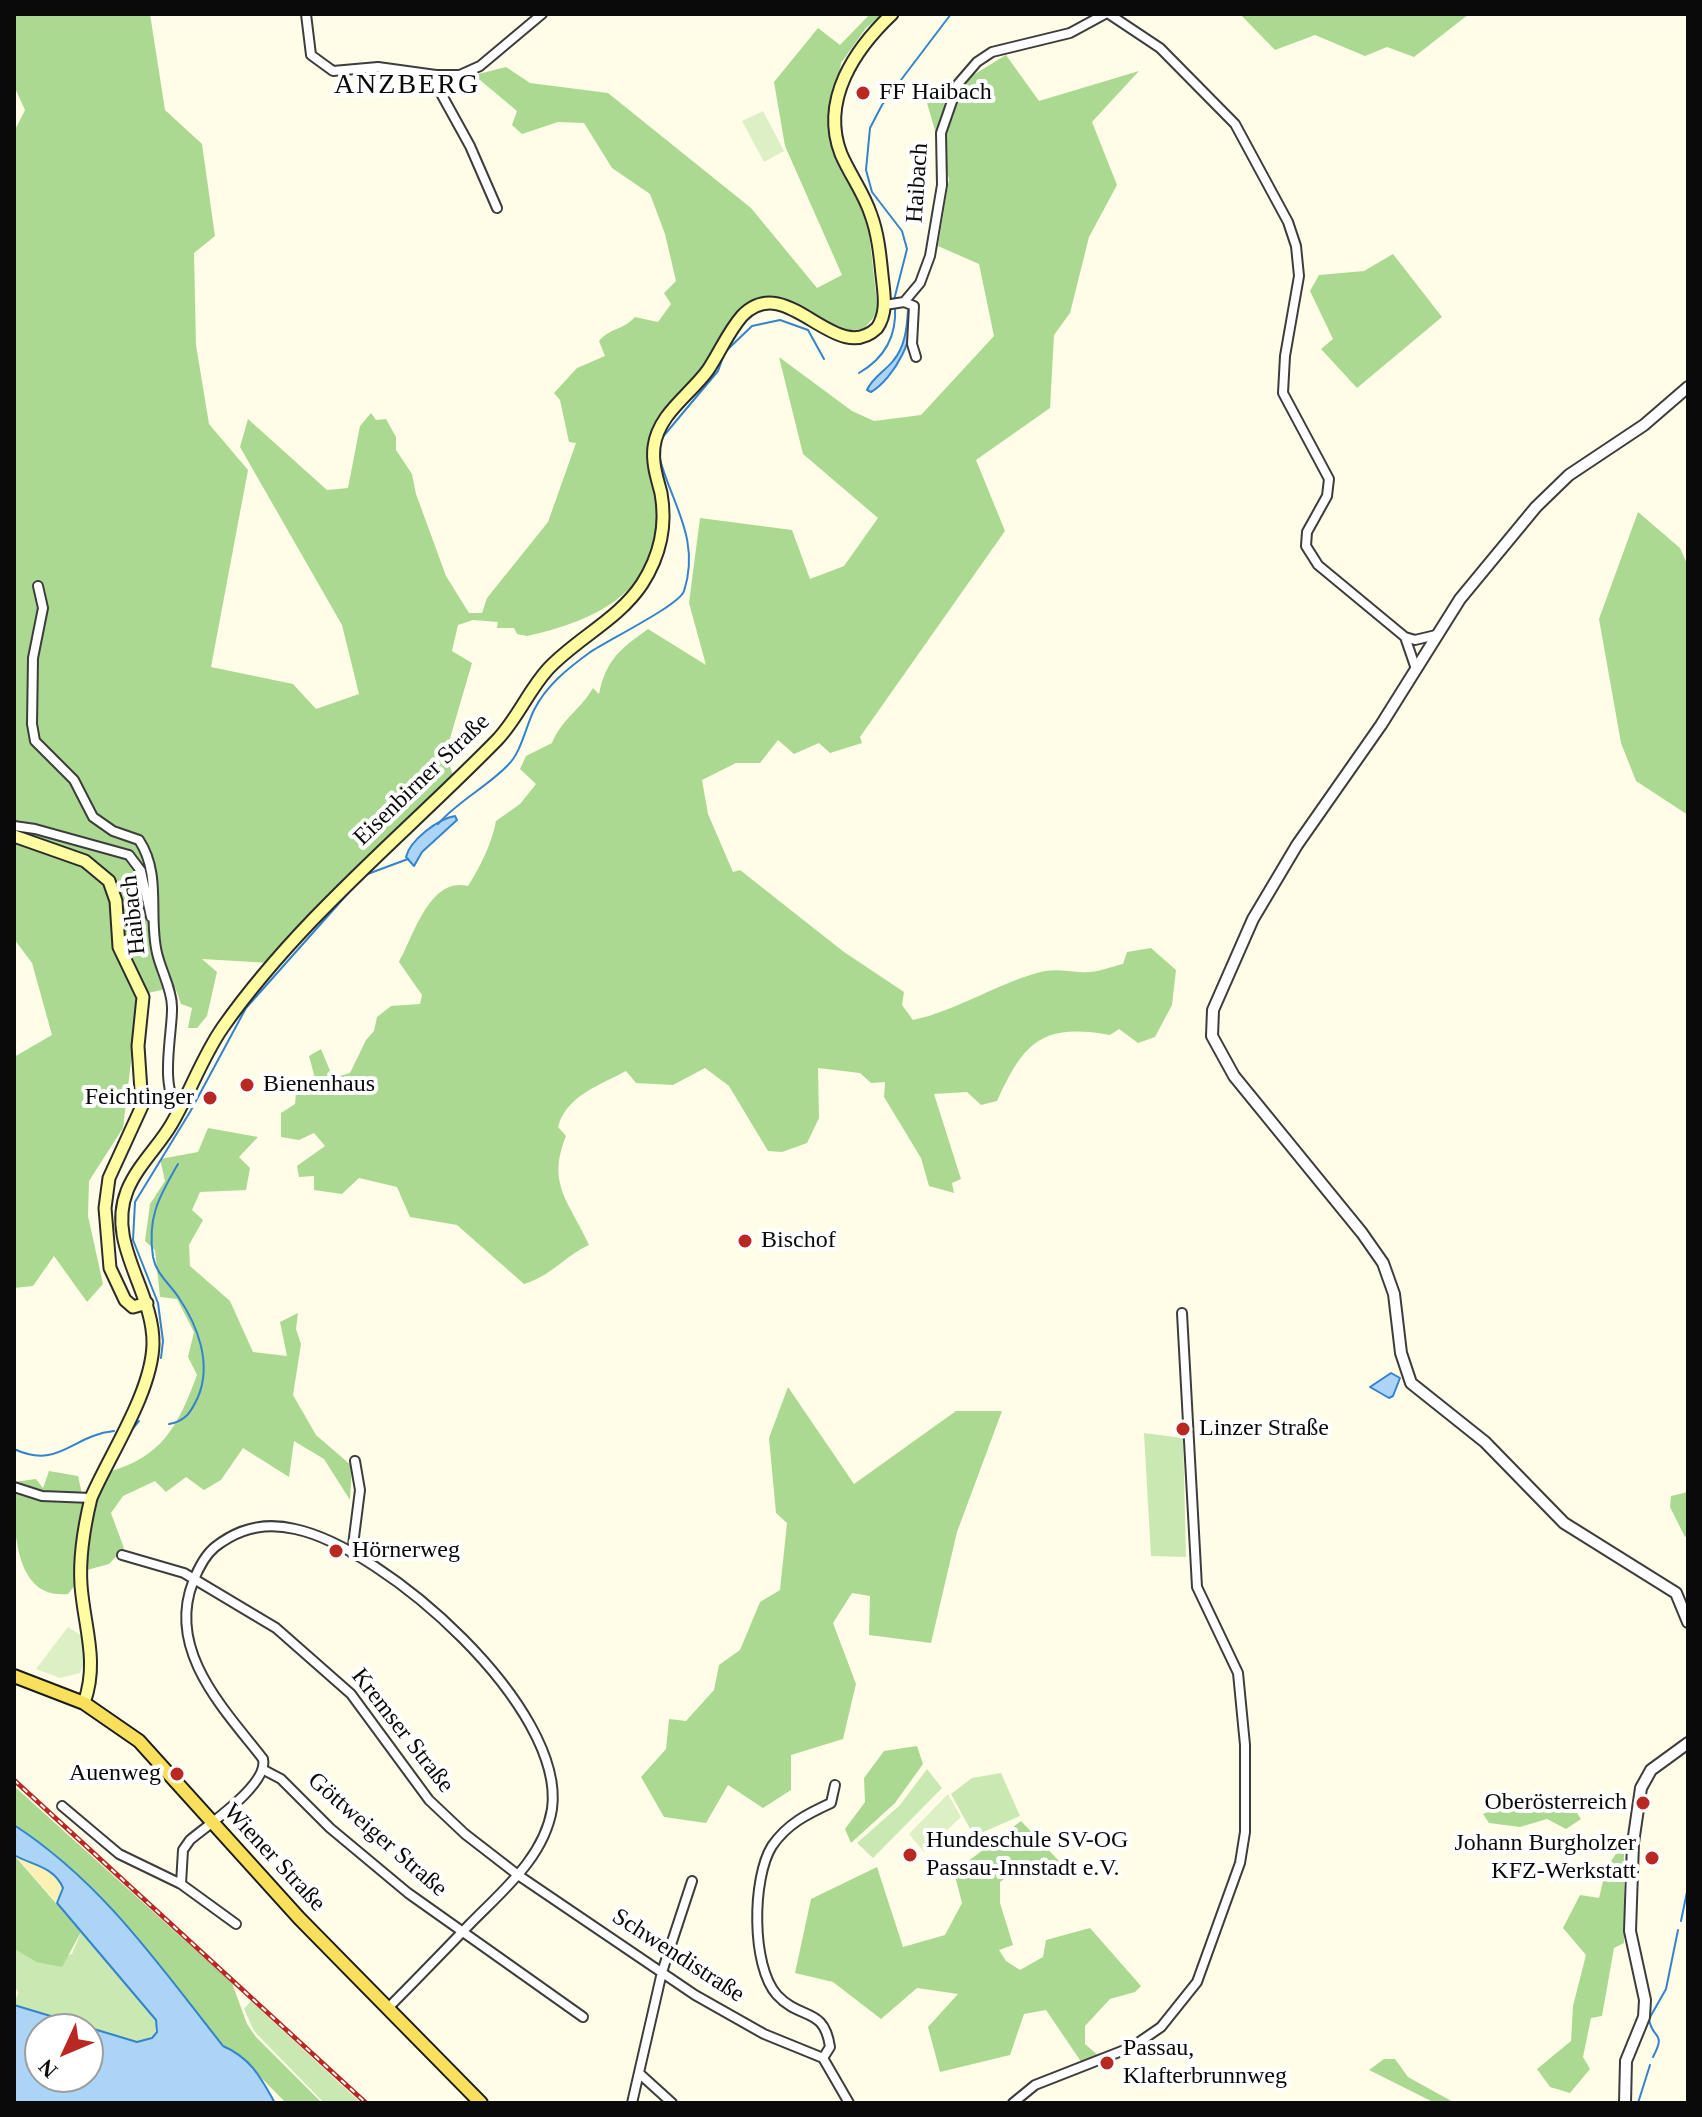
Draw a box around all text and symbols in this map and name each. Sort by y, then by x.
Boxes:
district label: ANZBERG [334,69,480,103]
place label: FF Haibach [879,79,992,107]
marker: FF Haibach [854,84,872,102]
street label: Haibach [901,142,935,224]
street label: Eisenbirner Straße [348,708,496,852]
street label: Haibach [115,874,153,956]
place label: Bienenhaus [263,1071,375,1099]
marker: Bienenhaus [238,1076,256,1094]
place label: Feichtinger [85,1084,194,1112]
marker: Feichtinger [201,1089,219,1107]
place label: Bischof [761,1227,836,1255]
marker: Bischof [736,1232,754,1250]
place label: Linzer Straße [1199,1415,1329,1443]
marker: Linzer Straße [1174,1420,1192,1438]
place label: Hörnerweg [352,1537,460,1565]
marker: Hörnerweg [327,1542,345,1560]
street label: Kremser Straße [344,1663,460,1799]
place label: Auenweg [69,1760,161,1788]
marker: Auenweg [168,1765,186,1783]
street label: Göttweiger Straße [301,1767,453,1903]
place label: Oberösterreich [1484,1789,1627,1817]
marker: Oberösterreich [1634,1794,1652,1812]
street label: Wiener Straße [217,1798,331,1918]
place label: Hundeschule SV-OG Passau-Innstadt e.V. [926,1827,1128,1883]
place label: Johann Burgholzer KFZ-Werkstatt [1454,1830,1636,1886]
marker: Hundeschule SV-OG Passau-Innstadt e.V. [901,1846,919,1864]
marker: Johann Burgholzer KFZ-Werkstatt [1643,1849,1661,1867]
street label: Schwendistraße [606,1903,750,2009]
north arrow [24,2013,104,2093]
place label: Passau, Klafterbrunnweg [1123,2035,1287,2091]
text: N [33,2054,62,2083]
marker: Passau, Klafterbrunnweg [1098,2054,1116,2072]

